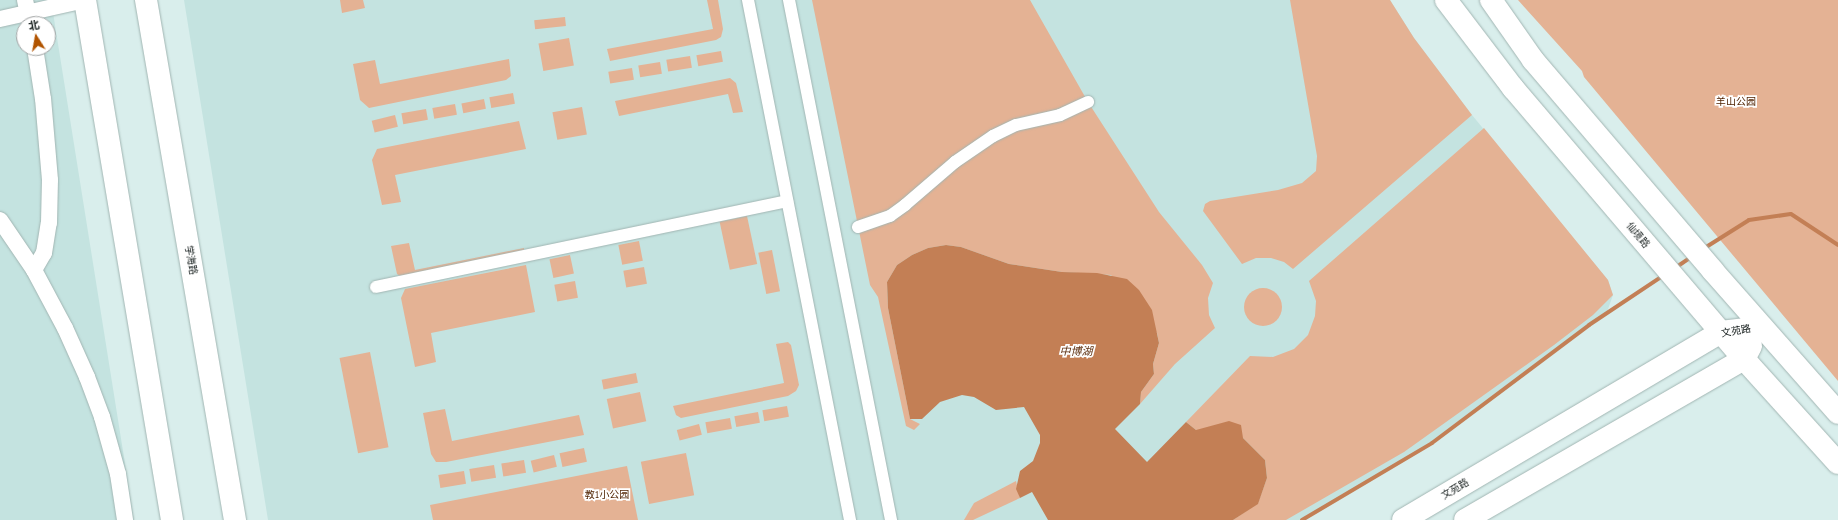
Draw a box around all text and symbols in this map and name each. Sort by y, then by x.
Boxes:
north arrow [16,16,56,56]
text: 北 [27,17,41,33]
park label: 羊山公园 [1716,96,1756,108]
street label: 仙境路 [1624,220,1652,250]
street label: 学海路 [182,244,200,276]
street label: 文苑路 [1720,322,1752,340]
water label: 中博湖 [1060,344,1092,358]
street label: 文苑路 [1439,476,1471,502]
park label: 教1小公园 [585,489,629,501]

